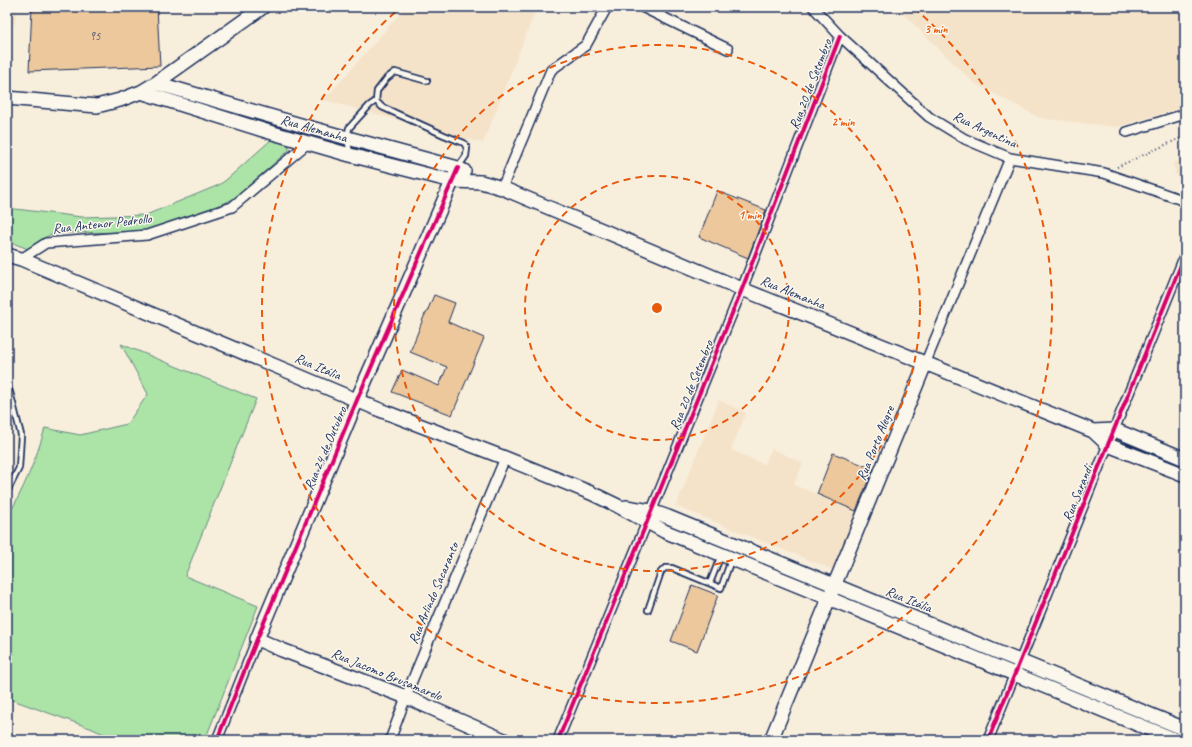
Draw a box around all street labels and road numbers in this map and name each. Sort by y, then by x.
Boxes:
street label: Rua 20 de Setembro [785,36,836,132]
street label: Rua Argentina [950,107,1021,152]
street label: Rua Alemanha [279,111,350,146]
street label: Rua Antenor Pedrollo [52,210,153,237]
street label: Rua Alemanha [758,272,829,314]
street label: Rua 20 de Setembro [666,337,718,432]
street label: Rua Itália [292,349,345,384]
street label: Rua Porto Alegre [853,402,899,483]
street label: Rua 24 de Outubro [300,403,351,492]
street label: Rua Sarandi [1058,460,1097,524]
street label: Rua Arlindo Sacaranto [404,538,463,646]
street label: Rua Itália [883,583,936,617]
street label: Rua Jacomo Brusamarelo [329,645,445,705]

